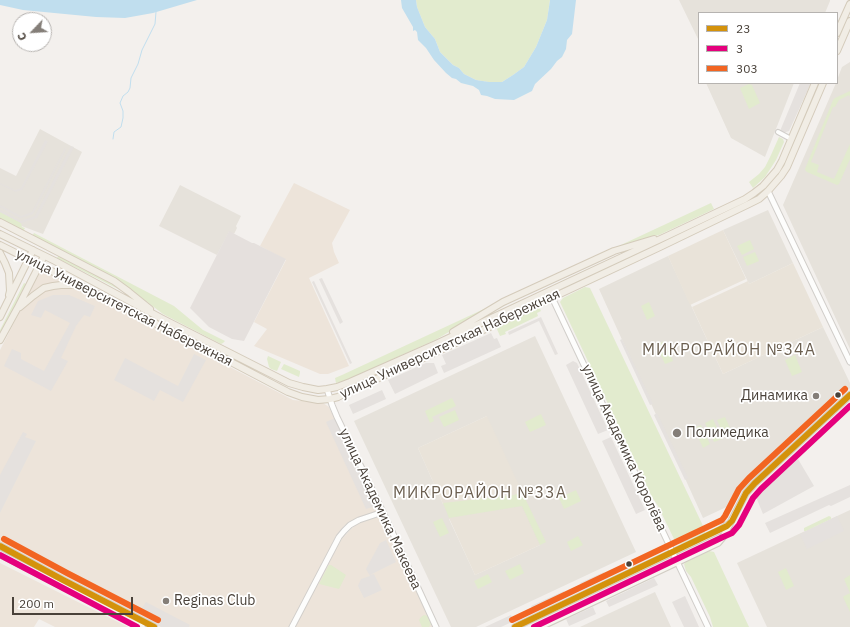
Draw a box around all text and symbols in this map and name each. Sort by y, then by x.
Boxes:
north arrow [12,12,52,52]
legend [698,12,838,84]
text: 23 [736,21,750,36]
text: С [14,30,30,43]
text: 3 [736,41,743,56]
text: 303 [736,61,758,76]
street label: улица Университетская Набережная [13,246,235,370]
street label: улица Университетская Набережная [337,285,563,403]
district label: МИКРОРАЙОН №34А [642,340,816,360]
street label: улица Академика Королёва [578,362,670,534]
place label: Динамика [741,388,808,404]
unlabelled marker [833,390,843,400]
marker: Динамика [811,391,821,401]
place label: Полимедика [686,425,769,441]
street label: улица Академика Макеева [335,426,425,592]
marker: Полимедика [671,427,683,439]
district label: МИКРОРАЙОН №33А [393,483,567,503]
unlabelled marker [624,559,634,569]
scale bar [14,589,135,615]
place label: Reginas Club [174,593,255,609]
text: 200 m [19,596,54,611]
marker: Reginas Club [161,596,171,606]

